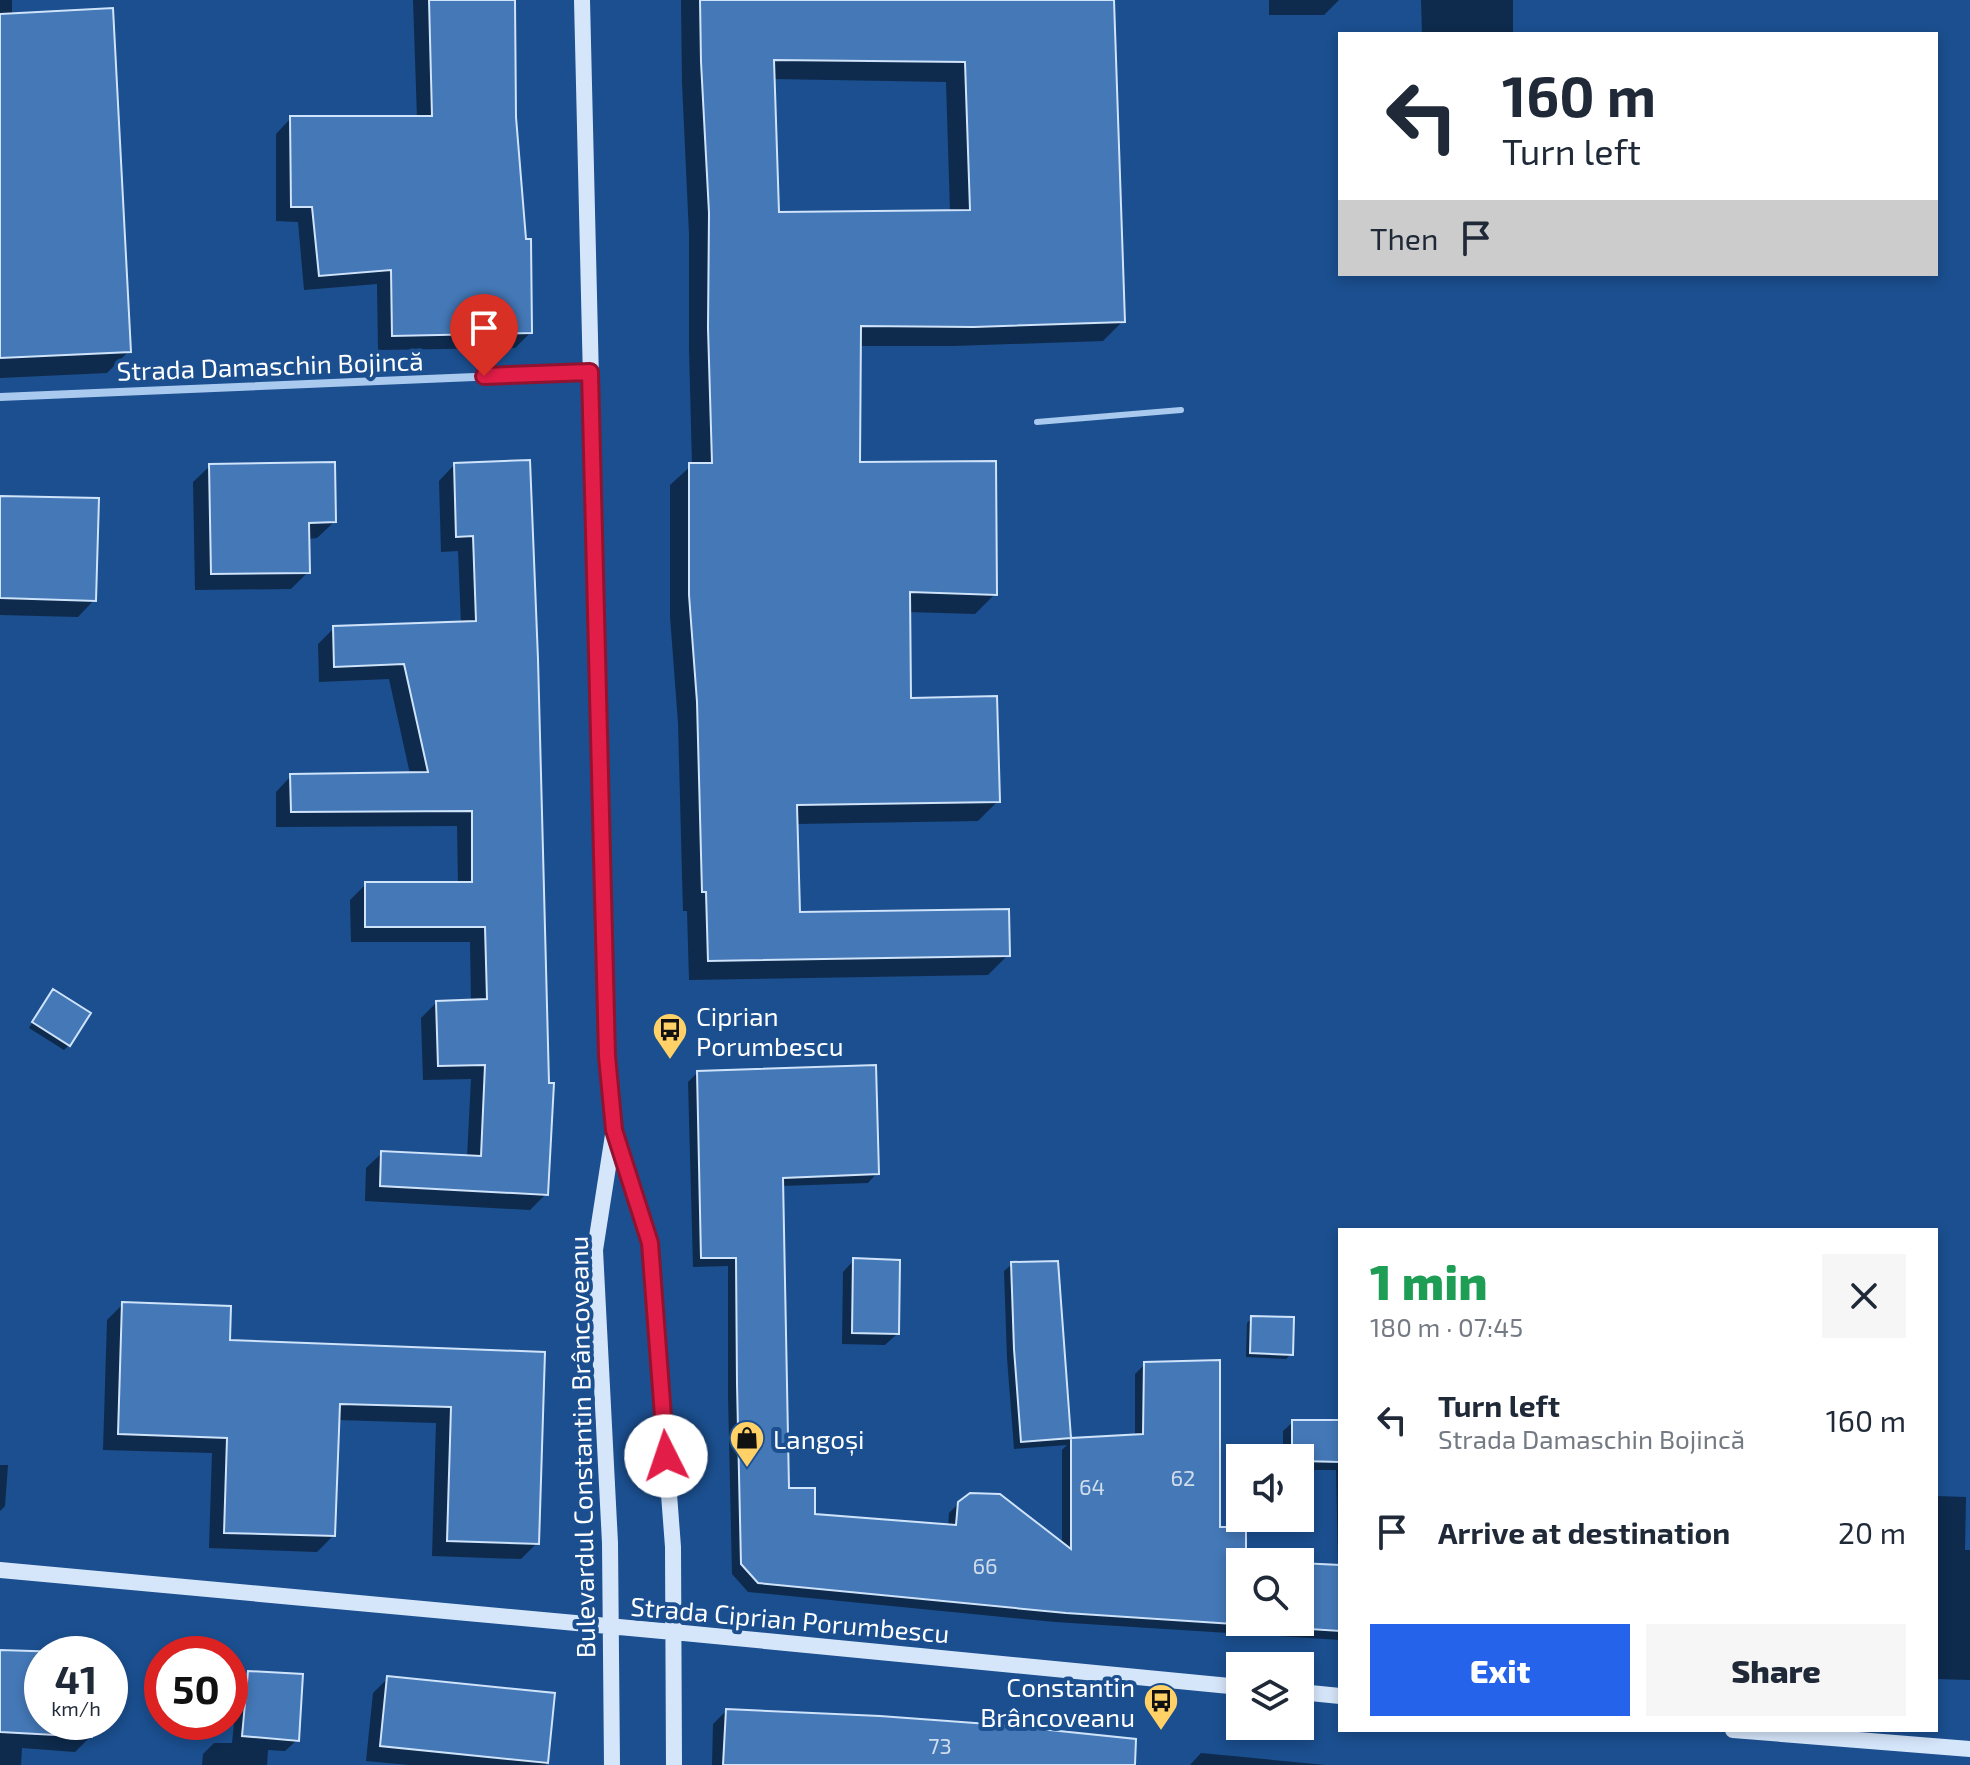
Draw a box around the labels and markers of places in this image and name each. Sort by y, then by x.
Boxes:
pin [450,294,518,376]
place label: Ciprian Porumbescu [696,1000,844,1061]
bus stop icon: Ciprian Porumbescu [651,1011,689,1061]
shop icon: Langoși [728,1419,766,1469]
place label: Langoși [773,1423,865,1456]
place label: Constantin Brâncoveanu [980,1671,1135,1732]
bus stop icon: Constantin Brâncoveanu [1142,1682,1180,1732]

